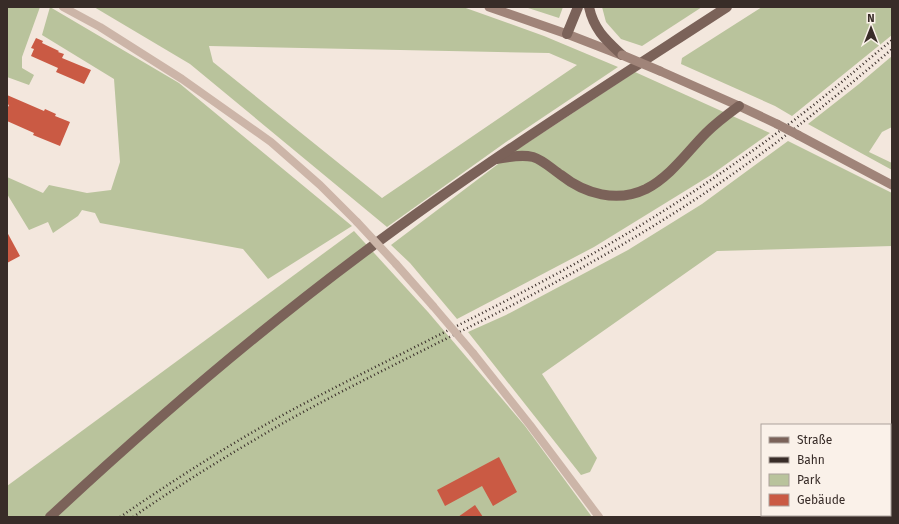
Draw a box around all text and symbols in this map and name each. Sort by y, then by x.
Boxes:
north arrow [851,8,891,48]
text: N [867,12,875,25]
legend [761,424,891,516]
text: Straße [797,433,832,447]
text: Bahn [797,453,825,467]
text: Park [797,473,821,487]
text: Gebäude [797,493,845,507]

